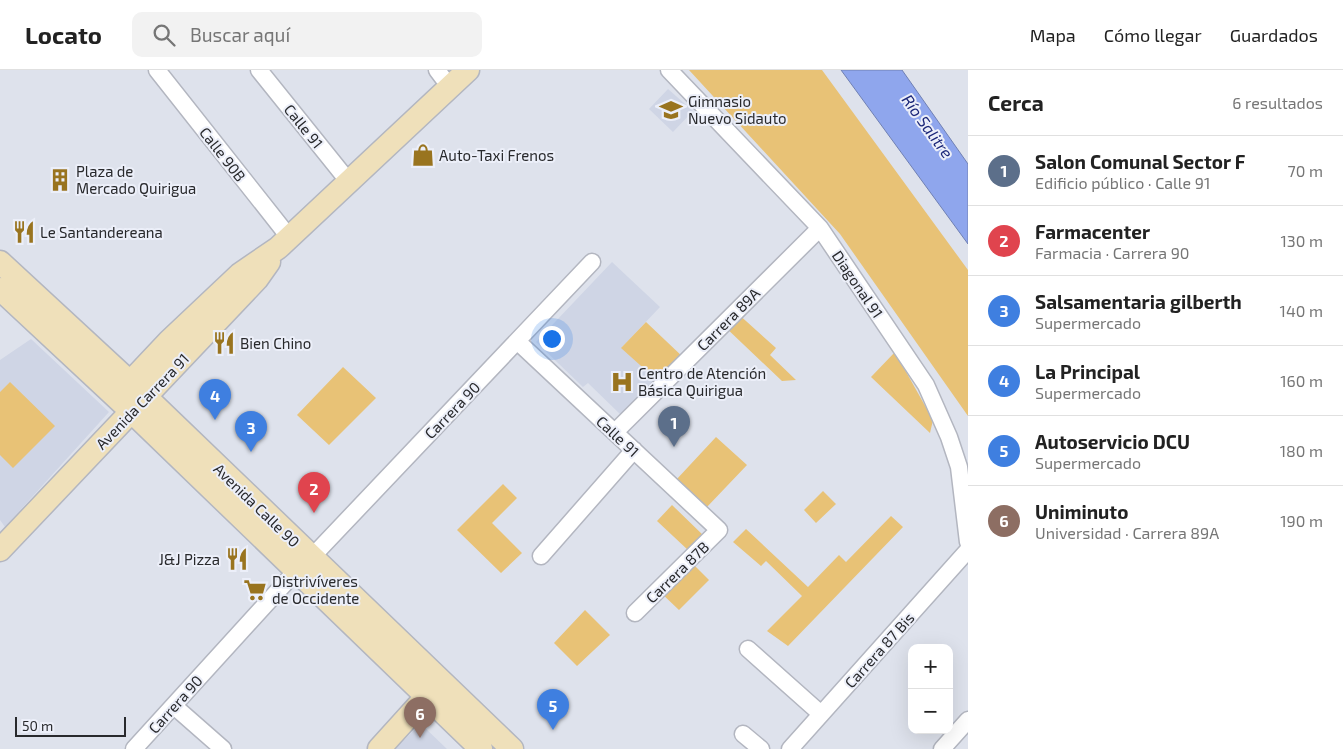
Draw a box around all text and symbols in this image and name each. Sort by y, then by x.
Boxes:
search box [132,12,482,57]
text: Locato [25,20,102,49]
icon: search [150,21,178,49]
text: Buscar aquí [190,23,290,46]
text: Mapa [1030,24,1076,46]
text: Cómo llegar [1104,24,1202,46]
text: Guardados [1230,24,1318,46]
water label: Río Salitre [899,90,958,162]
text: Cerca [988,90,1044,115]
place label: Gimnasio Nuevo Sidauto [688,92,787,127]
text: 6 resultados [1232,93,1323,112]
school or university icon: Gimnasio Nuevo Sidauto [658,97,684,123]
street label: Calle 91 [281,100,327,152]
street label: Calle 90B [196,123,250,185]
shop icon: Auto-Taxi Frenos [410,142,436,168]
place label: Auto-Taxi Frenos [439,146,554,164]
text: Salon Comunal Sector F [1035,150,1245,173]
text: 1 [1001,161,1007,180]
text: 70 m [1288,161,1323,180]
place label: Plaza de Mercado Quirigua [76,162,196,198]
building icon: Plaza de Mercado Quirigua [47,167,73,193]
text: Edificio público · Calle 91 [1035,173,1210,192]
restaurant icon: Le Santandereana [11,219,37,245]
text: Farmacenter [1035,220,1150,243]
place label: Le Santandereana [40,223,163,241]
text: 2 [999,231,1009,250]
text: 130 m [1281,231,1323,250]
text: Farmacia · Carrera 90 [1035,243,1189,262]
street label: Diagonal 91 [829,247,887,321]
street label: Carrera 89A [693,283,764,354]
text: Salsamentaria gilberth [1035,290,1242,313]
text: 3 [999,301,1009,320]
text: 140 m [1280,301,1323,320]
text: Supermercado [1035,313,1141,332]
your location [539,326,565,352]
restaurant icon: Bien Chino [211,330,237,356]
place label: Bien Chino [240,334,311,352]
street label: Avenida Carrera 91 [92,349,192,453]
text: La Principal [1035,360,1140,383]
place label: Centro de Atención Básica Quirigua [638,364,766,400]
hospital icon: Centro de Atención Básica Quirigua [609,369,635,395]
text: 4 [999,371,1009,390]
text: 160 m [1280,371,1323,390]
street label: Carrera 90 [421,378,483,442]
pin: 4 [199,379,231,420]
text: Supermercado [1035,383,1141,402]
pin: 1 [658,406,690,447]
pin: 3 [235,411,267,452]
street label: Calle 91 [593,412,643,460]
text: Autoservicio DCU [1035,430,1190,453]
text: 5 [1000,441,1008,460]
text: 180 m [1280,441,1323,460]
text: Supermercado [1035,453,1141,472]
street label: Avenida Calle 90 [210,460,304,550]
pin: 2 [298,472,330,513]
text: Uniminuto [1035,500,1128,523]
text: 6 [999,511,1009,530]
text: 190 m [1280,511,1323,530]
text: Universidad · Carrera 89A [1035,523,1219,542]
street label: Carrera 87B [642,538,712,606]
restaurant icon: J&J Pizza [224,546,250,572]
place label: J&J Pizza [159,550,220,568]
place label: Distrivíveres de Occidente [272,572,359,607]
supermarket icon: Distrivíveres de Occidente [242,577,268,603]
street label: Carrera 87 Bis [841,609,917,691]
map controls [908,644,953,734]
button: + [908,644,953,689]
street label: Carrera 90 [144,671,206,737]
pin: 5 [537,689,569,730]
button: − [908,689,953,734]
pin: 6 [404,697,436,738]
scale bar [15,714,126,737]
text: 50 m [22,717,53,734]

